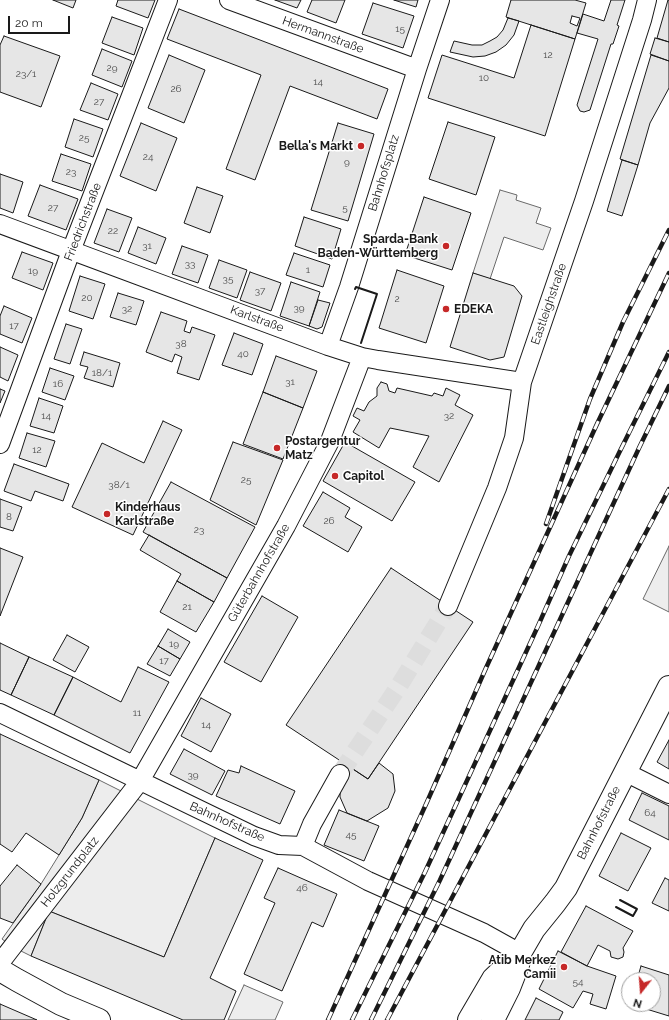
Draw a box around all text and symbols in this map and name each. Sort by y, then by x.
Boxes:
scale bar [10,8,72,34]
street label: Hermannstraße [280,14,366,56]
text: 20 m [15,16,43,30]
house number: 15 [395,23,405,35]
house number: 12 [543,49,553,61]
house number: 29 [106,62,118,74]
house number: 23/1 [16,68,36,80]
house number: 10 [479,72,489,84]
house number: 14 [313,76,323,88]
house number: 26 [170,83,182,95]
house number: 27 [94,96,104,108]
house number: 25 [79,132,89,144]
street label: Bahnhofsplatz [366,133,402,213]
place label: Bella's Markt [279,139,353,153]
marker: Bella's Markt [356,141,366,151]
house number: 24 [143,151,153,163]
house number: 9 [344,156,350,168]
house number: 23 [66,166,76,178]
street label: Friedrichstraße [61,181,105,263]
house number: 27 [48,202,58,214]
house number: 5 [342,202,348,214]
house number: 22 [108,225,118,237]
place label: Sparda-Bank Baden-Württemberg [317,232,438,260]
house number: 31 [142,240,152,252]
marker: Sparda-Bank Baden-Württemberg [441,241,451,251]
house number: 33 [185,258,195,270]
street label: Eastleighstraße [528,261,570,347]
house number: 1 [306,264,310,276]
house number: 19 [28,265,38,277]
house number: 35 [223,273,233,285]
house number: 37 [255,285,265,297]
house number: 20 [81,292,93,304]
house number: 2 [394,293,400,305]
house number: 39 [293,302,305,314]
place label: EDEKA [454,302,493,316]
house number: 32 [122,303,132,315]
street label: Karlstraße [228,303,286,335]
marker: EDEKA [441,304,451,314]
house number: 17 [9,320,19,332]
house number: 38 [175,338,187,350]
house number: 40 [237,348,249,360]
house number: 18/1 [92,367,112,379]
house number: 31 [285,376,295,388]
house number: 16 [53,378,63,390]
house number: 14 [41,410,51,422]
house number: 32 [444,410,454,422]
place label: Postargentur Matz [285,434,360,462]
marker: Postargentur Matz [272,443,282,453]
house number: 12 [32,444,42,456]
place label: Capitol [343,469,384,483]
marker: Capitol [330,471,340,481]
house number: 25 [241,474,251,486]
house number: 38/1 [108,479,130,491]
place label: Kinderhaus Karlstraße [115,500,180,528]
marker: Kinderhaus Karlstraße [102,509,112,519]
house number: 8 [6,511,12,523]
house number: 26 [323,515,335,527]
street label: Güterbahnhofstraße [225,521,293,625]
house number: 23 [194,524,204,536]
house number: 21 [182,601,192,613]
house number: 19 [169,638,179,650]
house number: 17 [159,655,169,667]
house number: 11 [133,707,141,719]
house number: 14 [201,719,211,731]
house number: 39 [187,769,199,781]
street label: Bahnhofstraße [574,784,624,862]
street label: Bahnhofstraße [187,799,267,845]
house number: 64 [644,807,656,819]
house number: 45 [346,829,356,841]
street label: Holzgrundplatz [38,834,102,910]
house number: 46 [296,882,308,894]
place label: Atib Merkez Camii [489,953,556,981]
marker: Atib Merkez Camii [559,962,569,972]
north arrow [621,972,661,1012]
house number: 54 [573,976,583,988]
text: N [632,996,644,1010]

